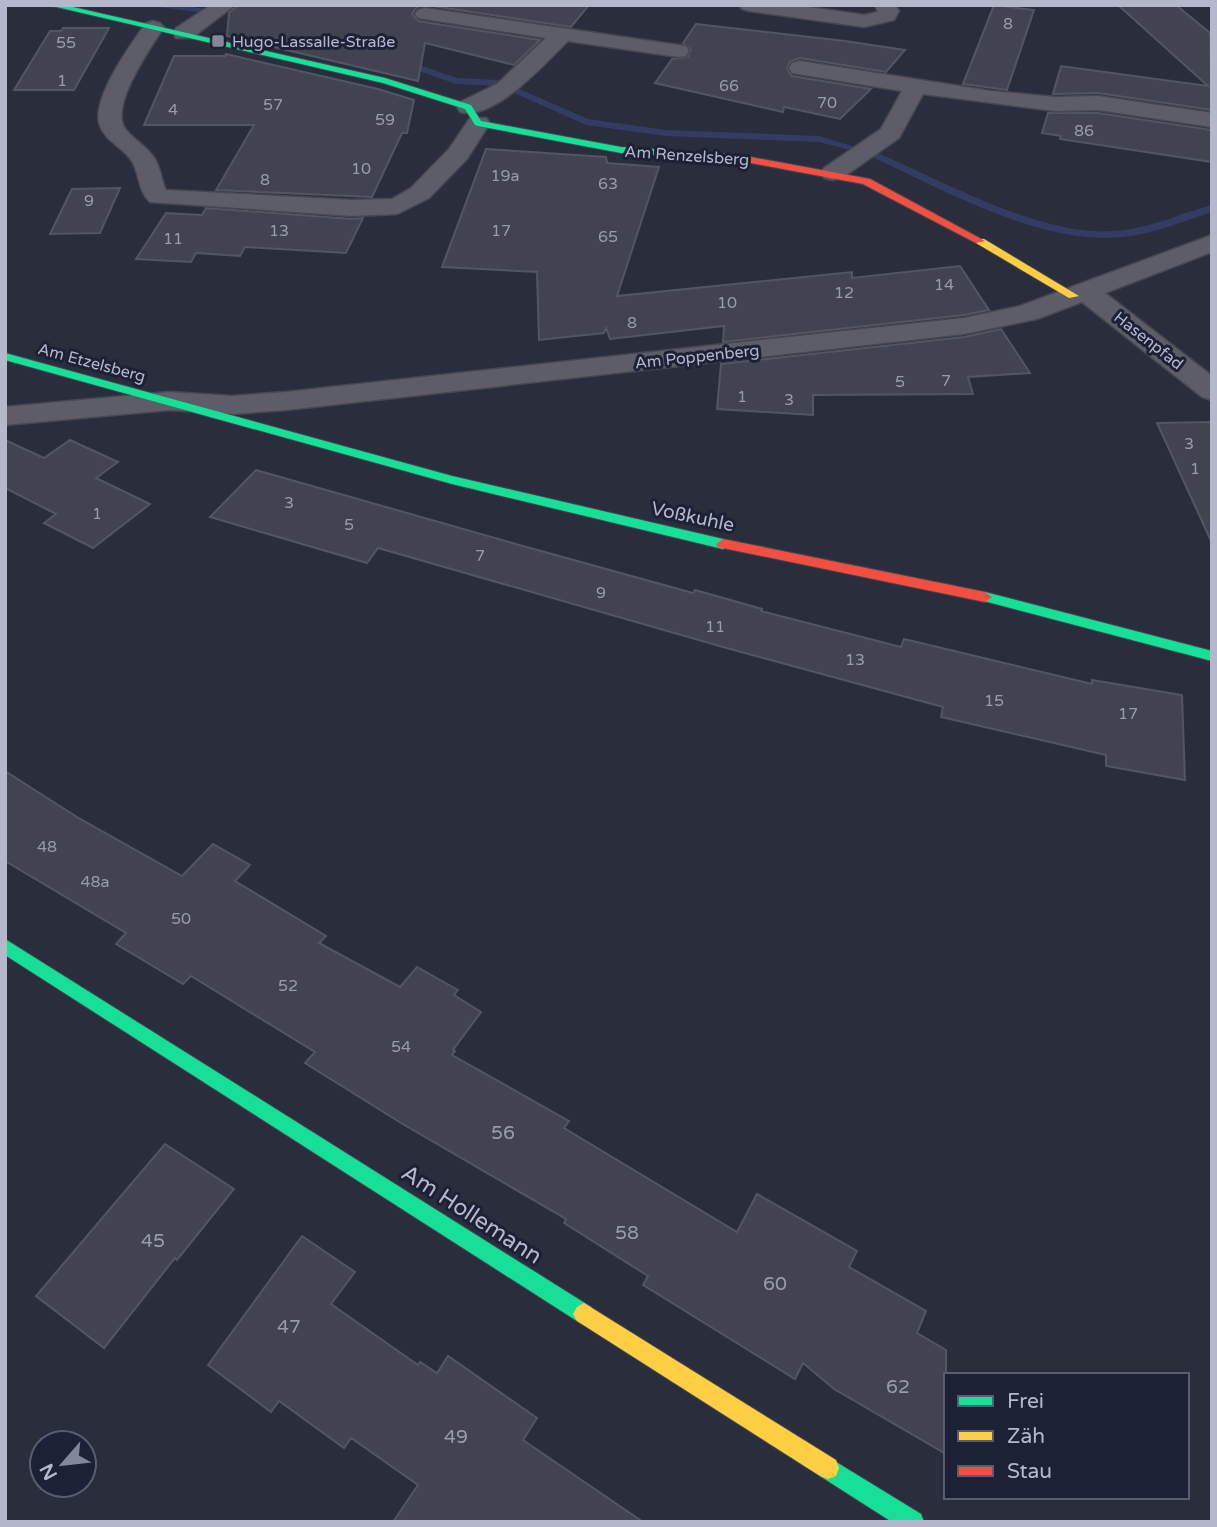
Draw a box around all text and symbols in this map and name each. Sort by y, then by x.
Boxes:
house number: 8 [1003,14,1013,34]
place label: Hugo-Lassalle-Straße [232,32,395,52]
house number: 55 [56,33,76,53]
marker: Hugo-Lassalle-Straße [210,33,226,49]
house number: 1 [57,71,67,91]
house number: 66 [719,76,739,96]
house number: 70 [817,93,837,113]
house number: 57 [263,95,283,115]
house number: 4 [168,100,178,120]
house number: 59 [375,110,395,130]
house number: 86 [1074,121,1094,141]
street label: Am Renzelsberg [624,142,750,170]
house number: 10 [351,159,371,179]
house number: 19a [490,166,520,186]
house number: 8 [260,170,270,190]
house number: 63 [598,174,618,194]
house number: 9 [84,191,94,211]
house number: 13 [269,221,289,241]
house number: 17 [491,221,511,241]
house number: 65 [598,227,618,247]
house number: 11 [163,229,183,249]
house number: 14 [934,275,954,295]
house number: 12 [834,283,854,303]
house number: 10 [717,293,737,313]
street label: Hasenpfad [1110,308,1187,374]
house number: 8 [627,313,637,333]
street label: Am Etzelsberg [36,339,148,387]
street label: Am Poppenberg [634,341,760,373]
house number: 7 [941,371,951,391]
house number: 5 [895,372,905,392]
house number: 1 [737,387,747,407]
house number: 3 [784,390,794,410]
house number: 3 [1184,434,1194,454]
house number: 1 [1190,459,1200,479]
house number: 3 [284,493,294,513]
street label: Voßkuhle [649,497,736,536]
house number: 1 [92,504,102,524]
house number: 5 [344,515,354,535]
house number: 7 [475,546,485,566]
house number: 9 [596,583,606,603]
house number: 11 [705,617,725,637]
house number: 13 [845,650,865,670]
house number: 15 [984,691,1004,711]
house number: 17 [1118,704,1138,724]
house number: 48 [37,837,57,857]
house number: 48a [80,872,110,892]
house number: 50 [171,909,191,929]
house number: 52 [278,976,298,996]
house number: 54 [391,1037,411,1057]
house number: 56 [491,1122,515,1144]
street label: Am Hollemann [396,1159,547,1271]
house number: 58 [615,1222,639,1244]
house number: 45 [141,1230,165,1252]
house number: 60 [763,1273,787,1295]
house number: 47 [277,1316,301,1338]
legend [944,1373,1189,1499]
house number: 62 [886,1376,910,1398]
text: Frei [1007,1389,1044,1414]
text: Zäh [1007,1424,1045,1449]
house number: 49 [444,1426,468,1448]
north arrow [28,1429,98,1499]
text: Stau [1007,1459,1052,1484]
text: N [36,1460,62,1483]

